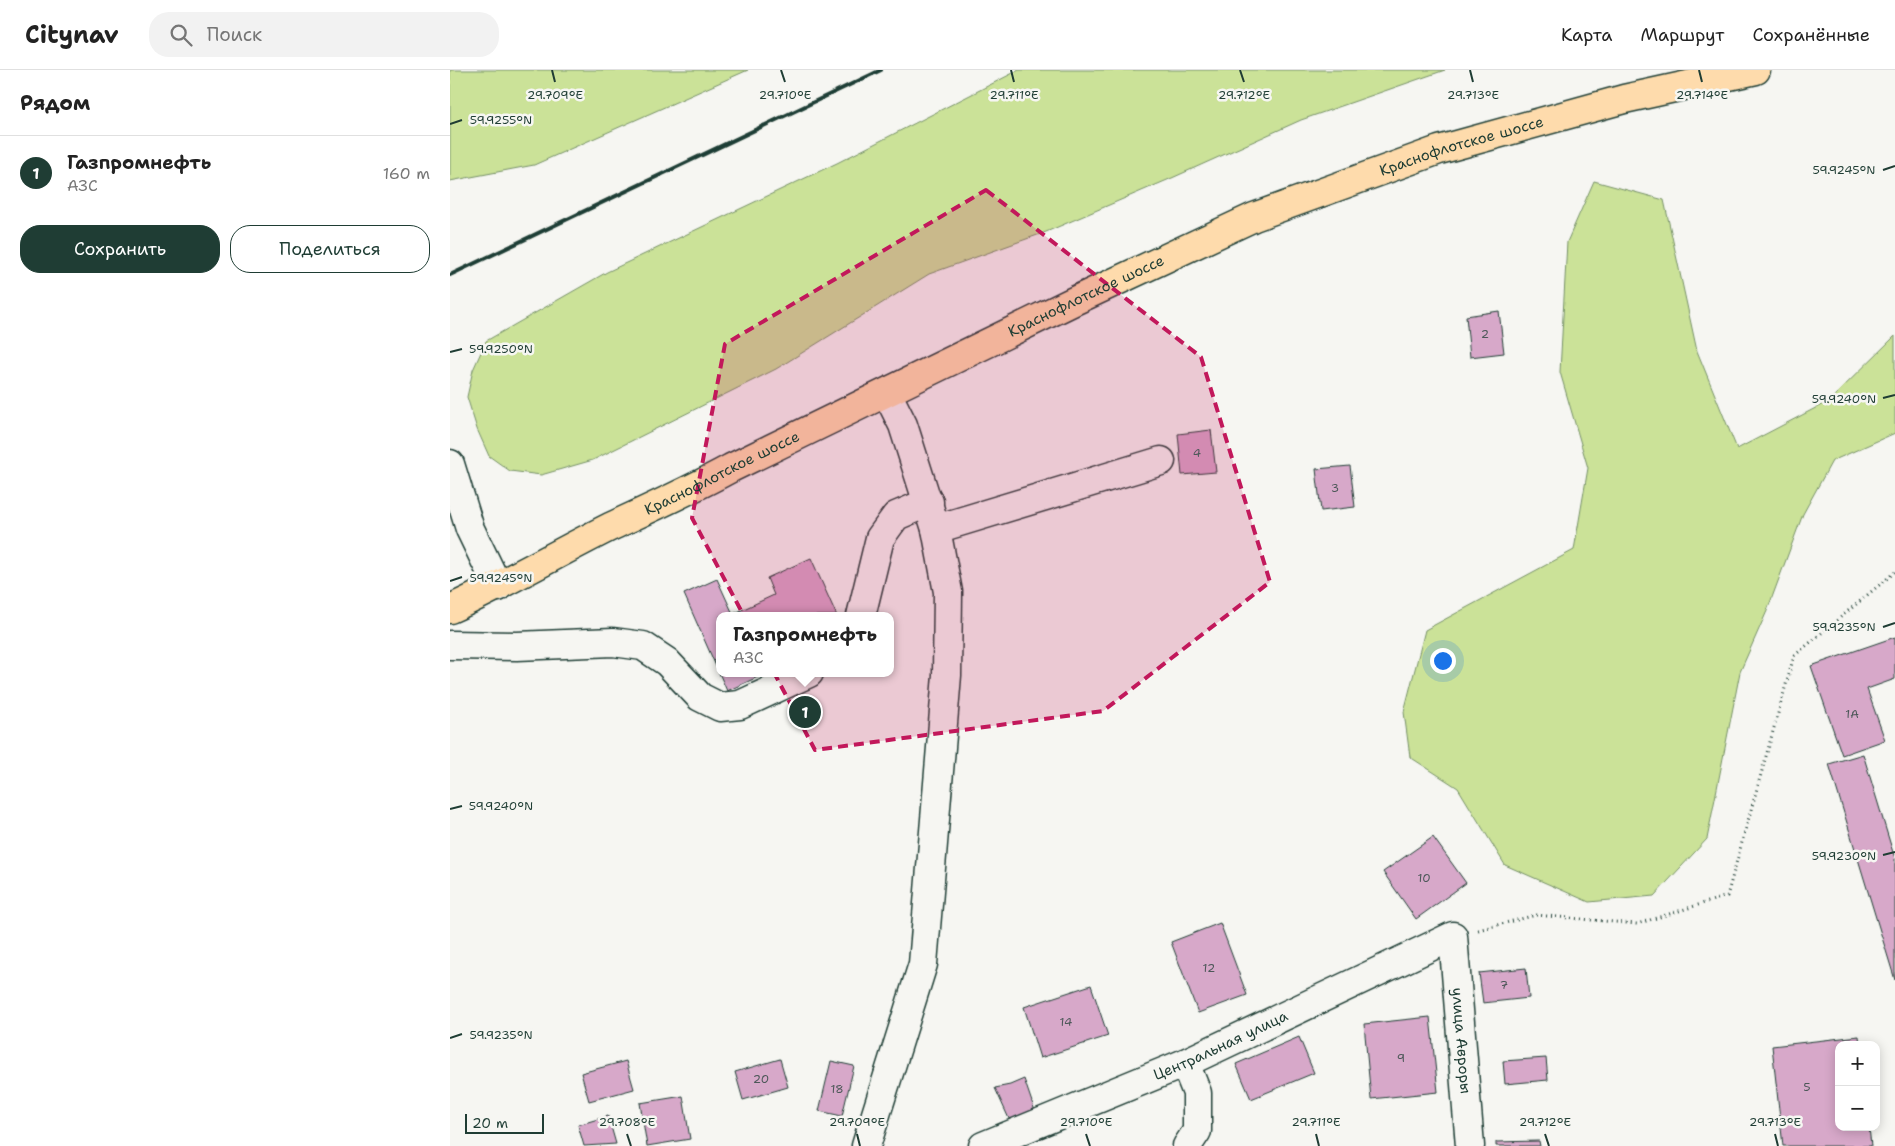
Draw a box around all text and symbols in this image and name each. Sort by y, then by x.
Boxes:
search box [149,12,499,57]
text: Citynav [25,19,119,51]
icon: search [167,21,195,49]
text: Поиск [207,22,262,47]
text: Карта [1561,23,1612,47]
text: Маршрут [1640,23,1724,47]
text: Сохранённые [1752,23,1870,47]
text: 29.709°E [527,87,583,103]
text: 29.710°E [759,87,811,103]
text: 29.711°E [990,87,1038,103]
text: 29.712°E [1218,87,1270,103]
text: 29.713°E [1447,87,1499,103]
text: 29.714°E [1676,87,1728,103]
text: Рядом [20,89,90,117]
text: 59.9255°N [470,112,532,128]
street label: Краснофлотское шоссе [1377,112,1546,181]
text: Газпромнефть [67,150,211,175]
text: 59.9245°N [1812,162,1876,178]
text: 1 [32,163,40,184]
text: 160 m [383,163,430,184]
text: АЗС [67,175,98,196]
button: Сохранить [20,225,220,273]
button: Поделиться [230,225,430,273]
street label: Краснофлотское шоссе [1005,250,1167,342]
house number: 2 [1481,326,1489,342]
text: 59.9250°N [469,341,533,357]
text: 59.9240°N [1812,391,1876,407]
street label: Краснофлотское шоссе [641,426,803,520]
house number: 4 [1193,445,1201,461]
house number: 3 [1331,480,1339,496]
text: 59.9245°N [469,570,533,586]
popup [716,612,894,677]
text: 59.9235°N [1812,619,1876,635]
text: Газпромнефть [733,622,877,647]
text: АЗС [733,647,764,668]
your location [1430,648,1456,674]
pin: 1 [789,693,821,731]
house number: 1А [1845,706,1859,722]
text: 59.9240°N [469,798,533,814]
text: 59.9230°N [1812,848,1876,864]
house number: 10 [1417,870,1431,886]
house number: 12 [1203,960,1215,976]
house number: 7 [1500,977,1508,993]
street label: улица Авроры [1447,987,1476,1095]
street label: Центральная улица [1150,1005,1292,1085]
house number: 14 [1060,1014,1072,1030]
text: 59.9235°N [469,1027,533,1043]
map controls [1835,1041,1880,1131]
button: + [1835,1041,1880,1086]
house number: 9 [1397,1050,1405,1066]
house number: 20 [753,1071,769,1087]
house number: 5 [1803,1079,1811,1095]
house number: 18 [830,1081,844,1097]
button: − [1835,1086,1880,1131]
scale bar [465,1111,544,1134]
text: 20 m [472,1114,508,1132]
text: 29.708°E [599,1114,655,1130]
text: 29.709°E [829,1114,885,1130]
text: 29.710°E [1060,1114,1112,1130]
text: 29.711°E [1292,1114,1340,1130]
text: 29.712°E [1519,1114,1571,1130]
text: 29.713°E [1749,1114,1801,1130]

